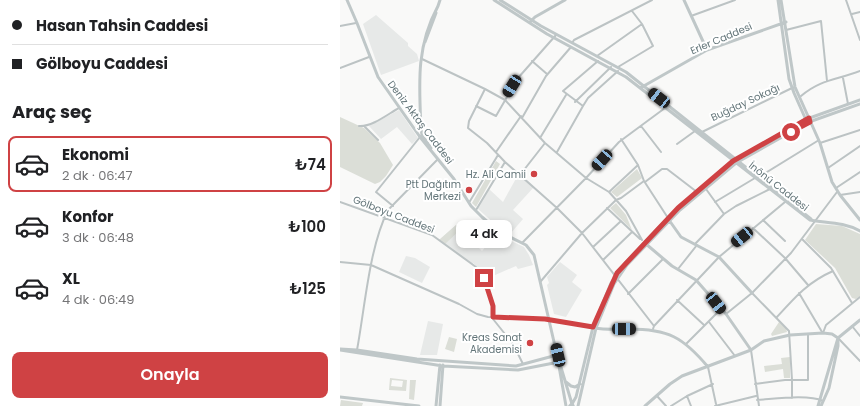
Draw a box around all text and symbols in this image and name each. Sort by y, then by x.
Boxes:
text: Hasan Tahsin Caddesi [36,15,208,36]
street label: Erler Caddesi [688,19,754,58]
text: Gölboyu Caddesi [36,53,168,74]
car [501,73,523,99]
street label: Deniz Aktaş Caddesi [384,77,457,167]
street label: Buğday Sokağı [708,80,782,125]
car [646,86,672,110]
text: Araç seç [12,99,92,124]
route start [782,123,800,141]
text: Ekonomi [62,144,129,165]
icon: car [14,146,50,182]
car [590,147,614,173]
text: ₺74 [295,154,326,175]
street label: İnönü Caddesi [745,158,812,215]
text: 2 dk · 06:47 [62,166,133,185]
place label: Hz. Ali Camii [466,167,526,182]
marker: Hz. Ali Camii [529,169,539,179]
place label: Ptt Dağıtım Merkezi [406,177,461,204]
marker: Ptt Dağıtım Merkezi [464,185,474,195]
street label: Gölboyu Caddesi [351,192,437,237]
text: Konfor [62,206,114,227]
icon: car [14,208,50,244]
text: ₺100 [289,216,326,237]
callout: 4 dk [456,220,512,248]
text: 4 dk [470,224,498,243]
car [729,225,755,249]
text: 3 dk · 06:48 [62,228,134,247]
text: XL [62,268,80,289]
route end [475,269,493,287]
icon: car [14,270,50,306]
text: ₺125 [290,278,326,299]
text: 4 dk · 06:49 [62,290,134,309]
car [704,290,728,316]
car [612,323,636,335]
place label: Kreas Sanat Akademisi [462,330,522,357]
marker: Kreas Sanat Akademisi [525,338,535,348]
car [549,342,567,368]
button: Onayla [12,352,328,398]

